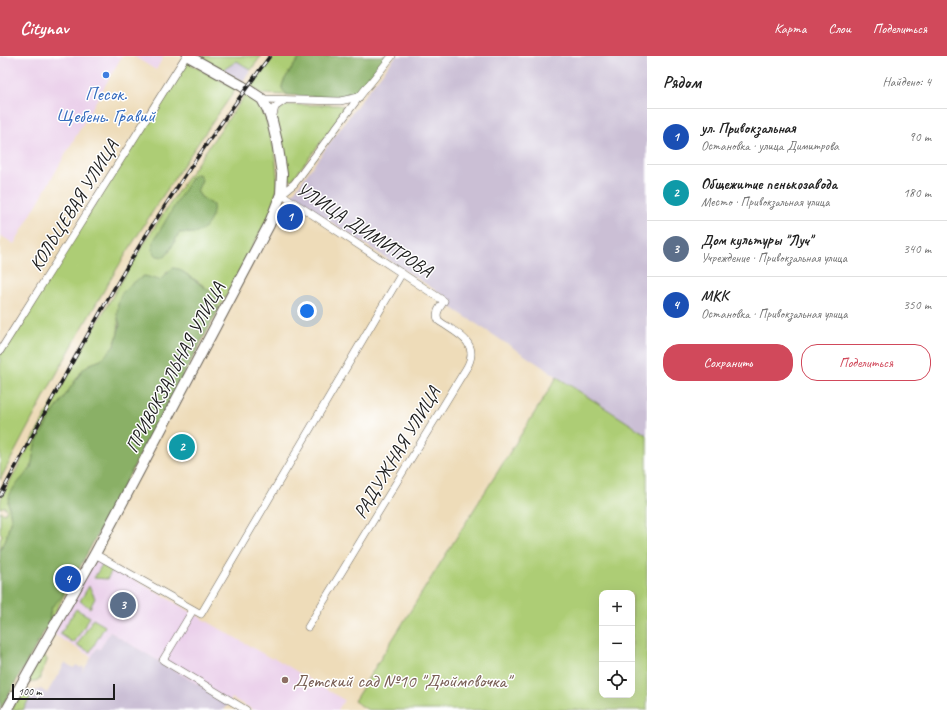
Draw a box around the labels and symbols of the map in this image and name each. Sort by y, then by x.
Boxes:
marker: Песок. Щебень. Гравий [101,70,111,80]
place label: Песок. Щебень. Гравий [57,82,156,128]
street label: КОЛЬЦЕВАЯ УЛИЦА [24,134,125,276]
street label: УЛИЦА ДИМИТРОВА [292,177,438,284]
pin: 1 [277,202,303,232]
street label: ПРИВОКЗАЛЬНАЯ УЛИЦА [120,278,230,457]
your location [297,301,317,321]
street label: РАДУЖНАЯ УЛИЦА [348,381,446,523]
pin: 2 [169,432,195,462]
pin: 4 [55,564,81,594]
pin: 3 [110,590,136,620]
place label: Детский сад №10 "Дюймовочка" [293,669,514,693]
marker: Детский сад №10 "Дюймовочка" [280,675,290,685]
scale bar [12,682,115,701]

